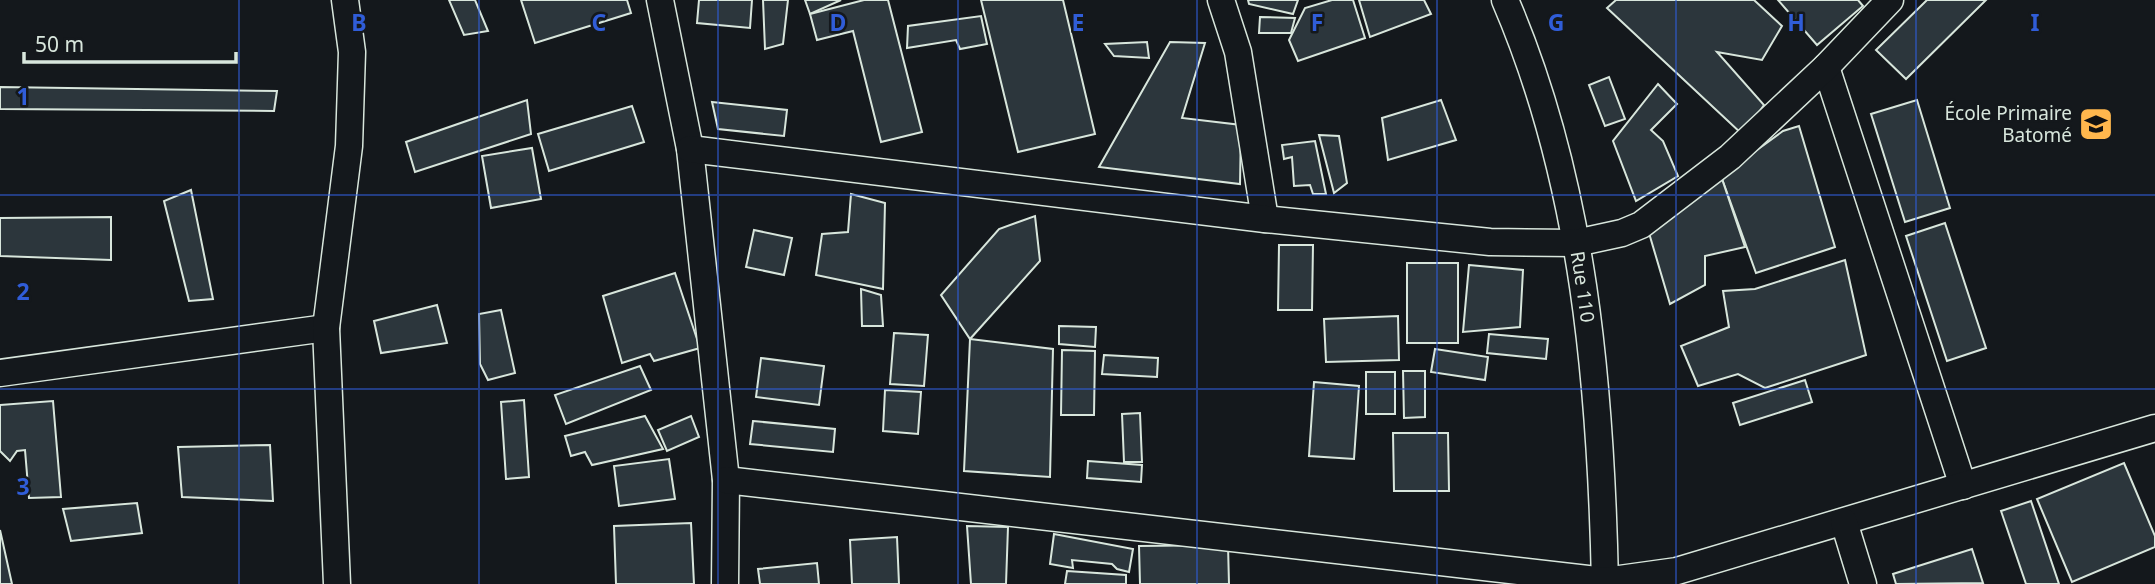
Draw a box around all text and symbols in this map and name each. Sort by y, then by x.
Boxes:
text: B [351,6,367,38]
text: C [592,6,607,38]
text: D [830,6,846,38]
text: E [1072,6,1084,38]
text: F [1311,6,1323,38]
text: G [1548,6,1564,38]
text: H [1787,6,1805,38]
text: I [2031,6,2040,38]
scale bar [24,21,236,65]
text: 50 m [35,30,84,58]
text: 1 [16,80,30,112]
place label: École Primaire Batomé [1945,100,2072,148]
school or university icon: École Primaire Batomé [2077,105,2115,143]
street label: Rue 110 [1565,249,1601,324]
text: 2 [16,275,30,307]
text: 3 [16,470,30,502]

